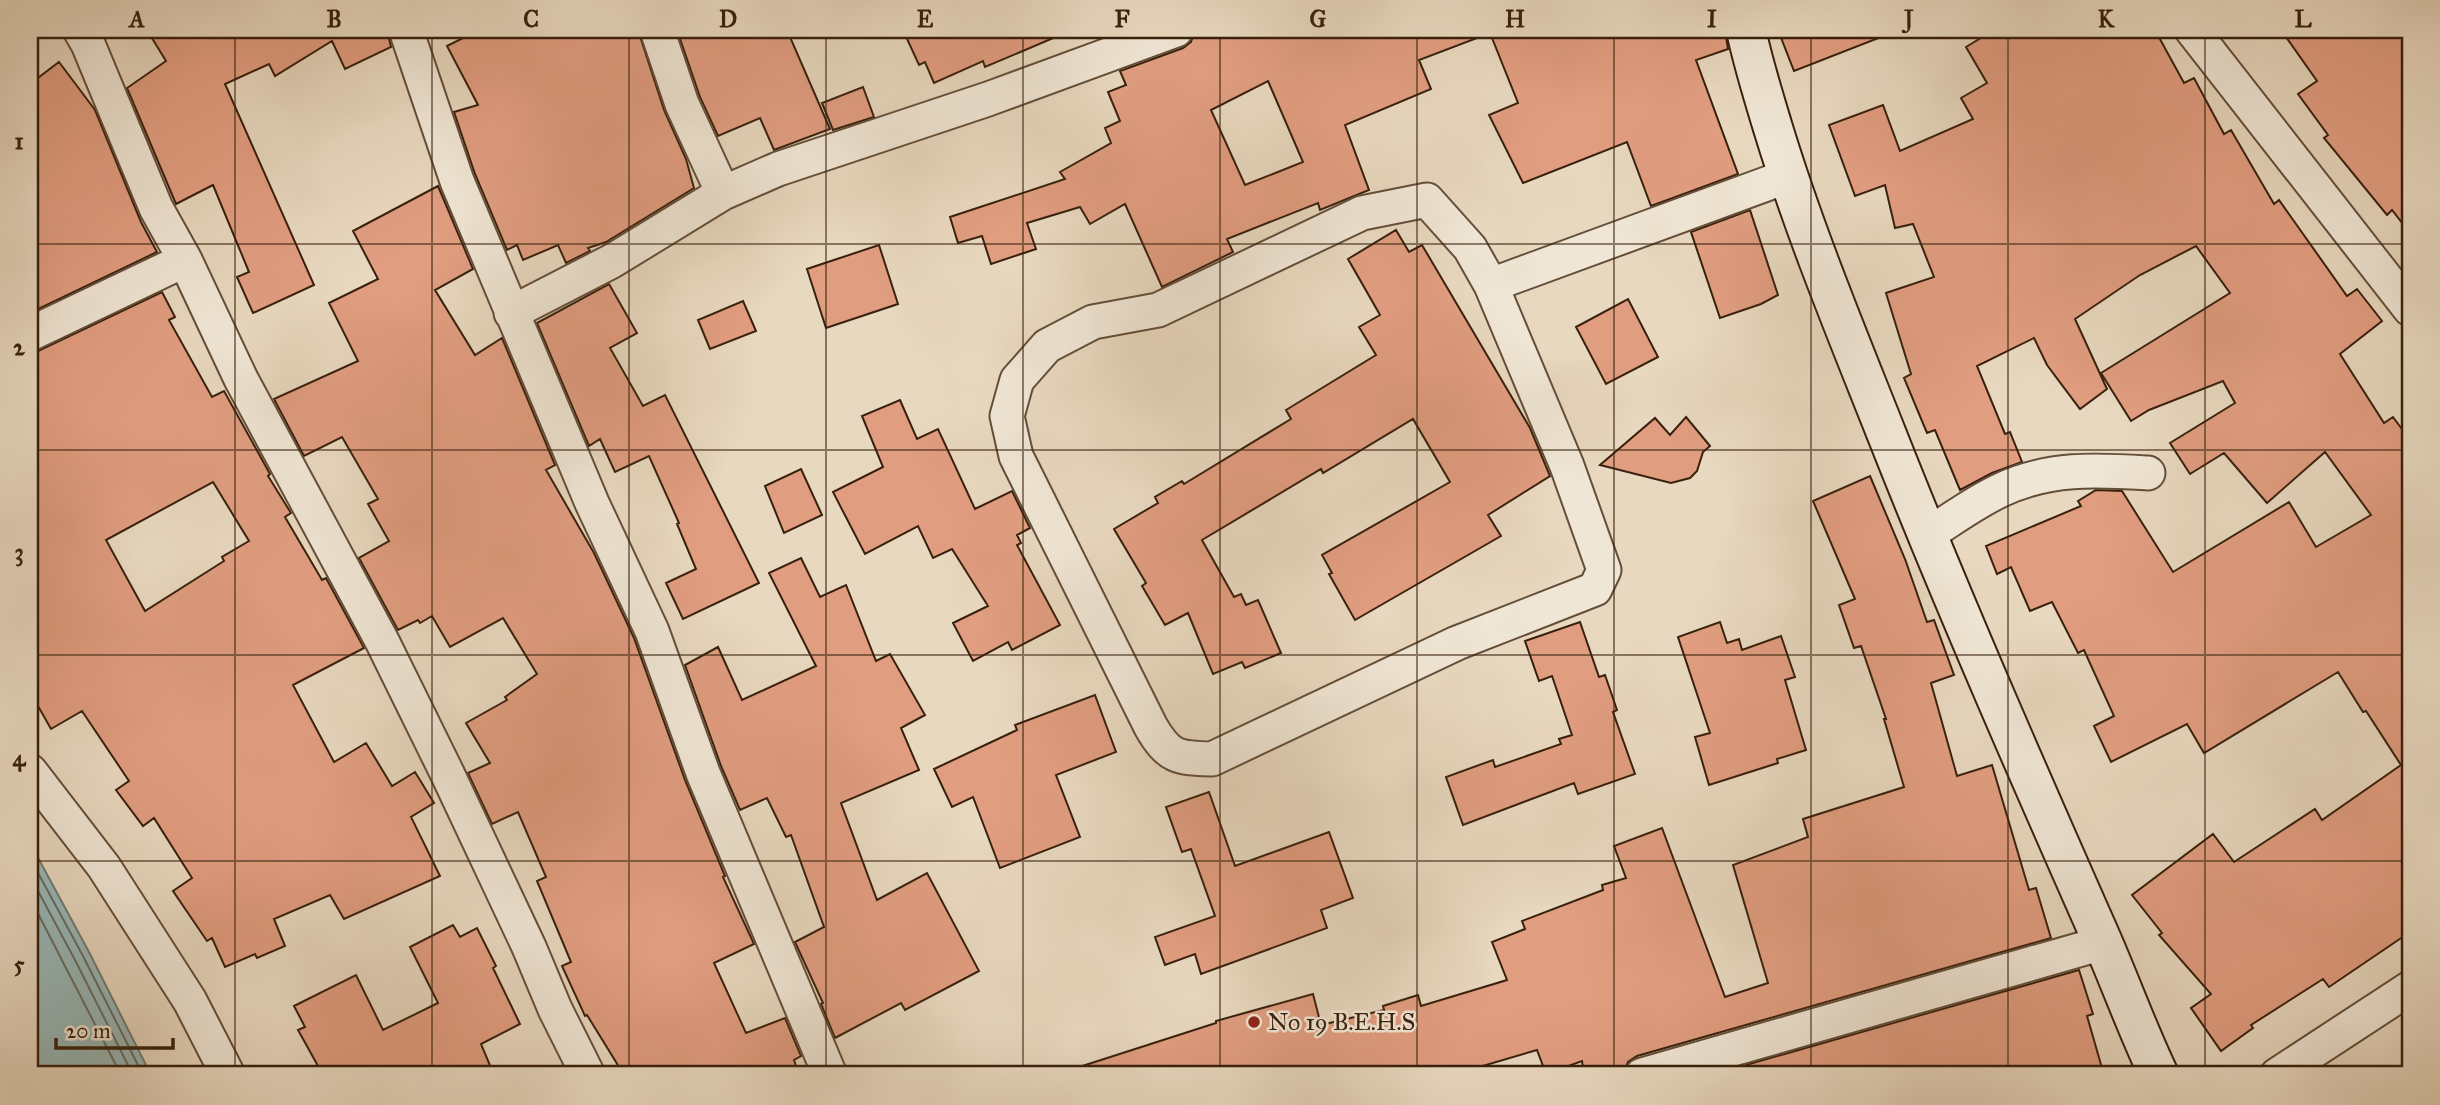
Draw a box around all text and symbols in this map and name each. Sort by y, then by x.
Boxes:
text: A [127,5,145,33]
text: B [326,5,342,33]
text: C [523,5,539,33]
text: D [719,5,737,33]
text: E [917,5,934,33]
text: F [1114,5,1130,33]
text: G [1310,5,1327,33]
text: H [1505,5,1525,33]
text: I [1707,5,1717,33]
text: J [1901,5,1914,34]
text: K [2098,5,2116,33]
text: L [2295,5,2313,33]
text: 1 [14,127,24,155]
text: 2 [13,333,25,361]
text: 3 [14,538,24,567]
text: 4 [13,744,27,772]
text: 5 [14,950,25,978]
scale bar [56,1007,173,1051]
place label: No 19 B.E.H.S [1268,1007,1415,1037]
marker: No 19 B.E.H.S [1246,1014,1262,1030]
text: 20 m [66,1018,111,1044]

